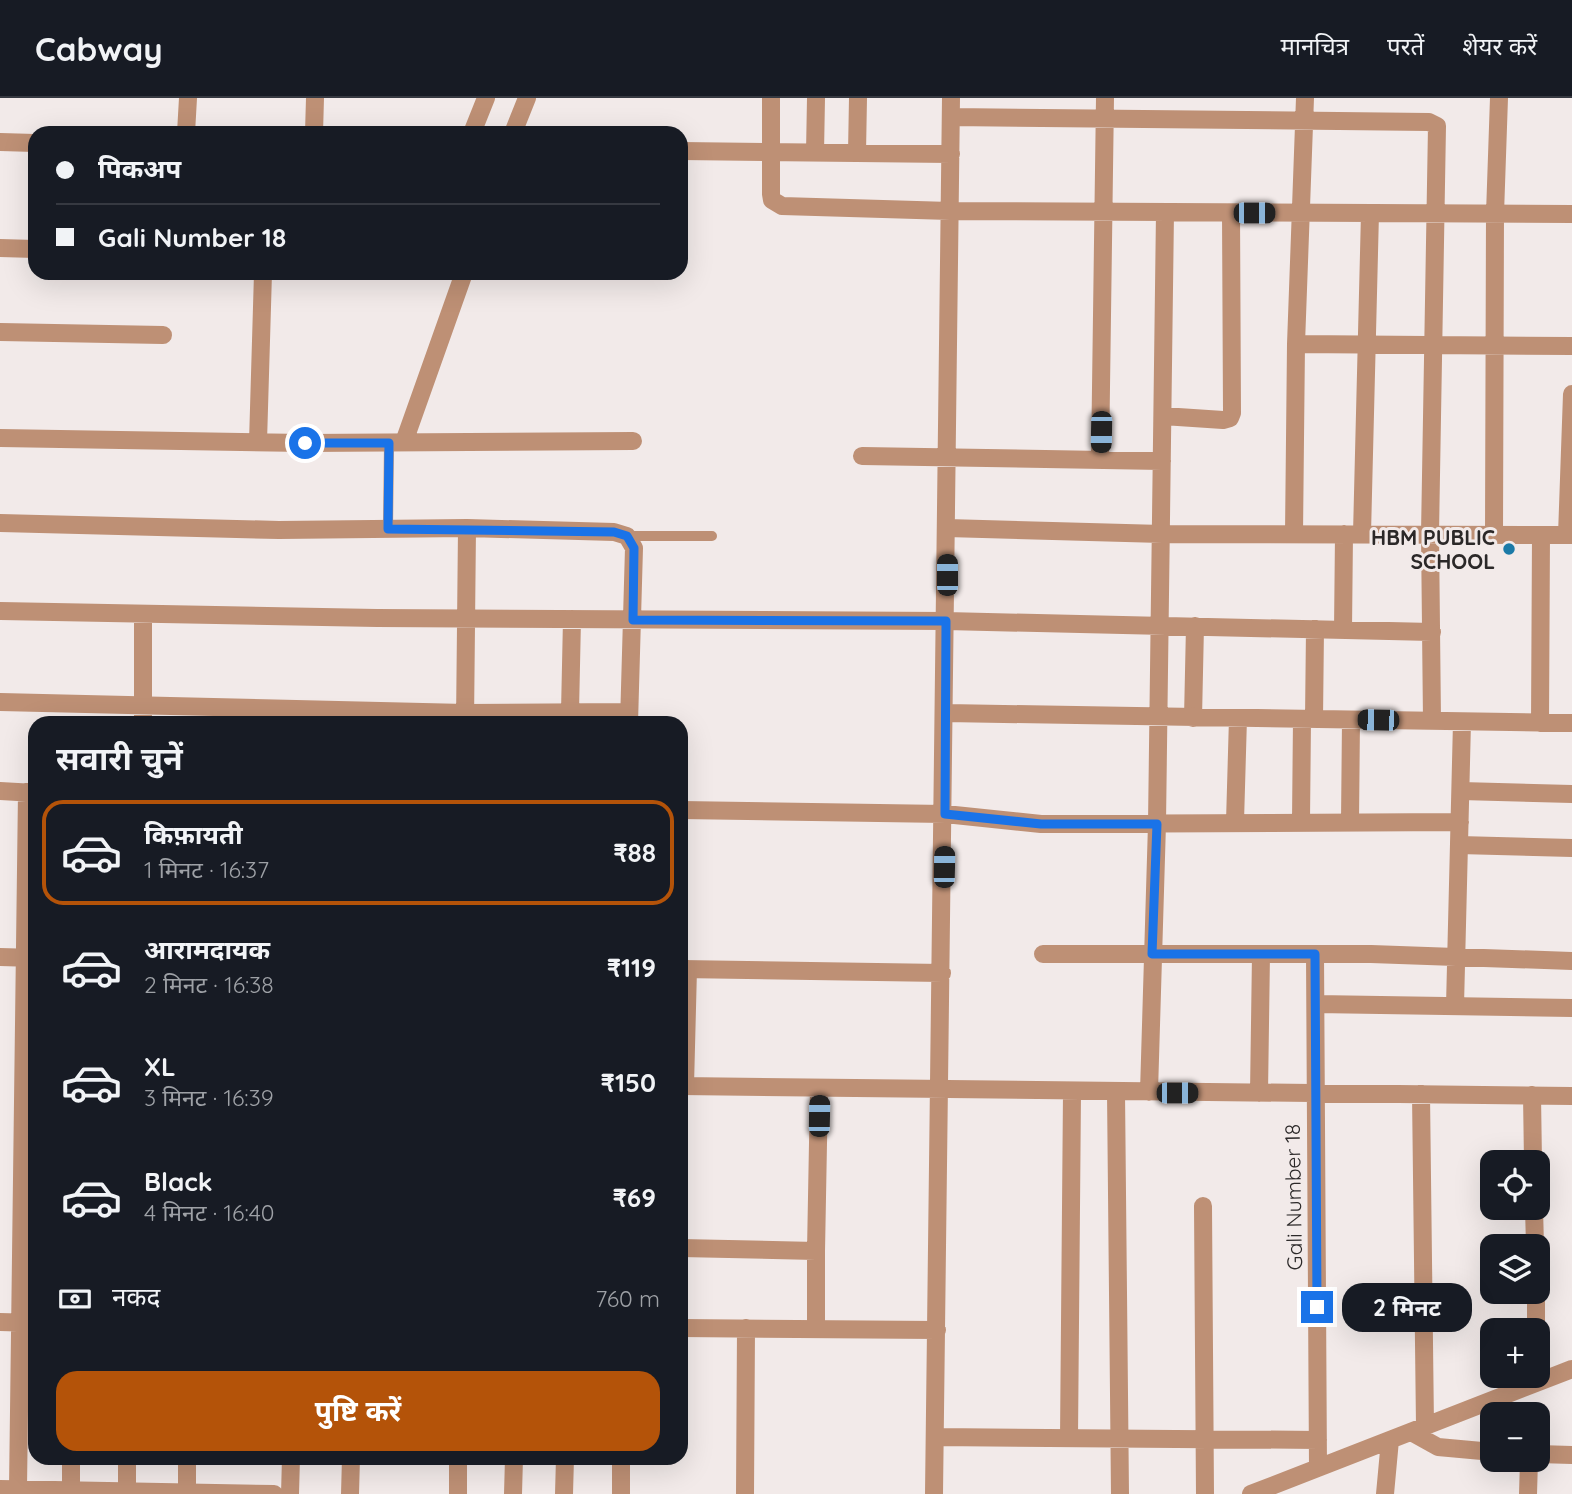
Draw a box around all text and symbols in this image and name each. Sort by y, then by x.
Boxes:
text: Cabway [35,28,163,69]
text: मानचित्र [1280,31,1349,61]
text: परतें [1387,31,1424,61]
text: शेयर करें [1462,31,1537,61]
text: पिकअप [98,152,181,185]
car [1234,203,1276,224]
text: Gali Number 18 [98,221,286,254]
car [1091,411,1112,453]
route start [289,427,321,459]
place label: HBM PUBLIC SCHOOL [1371,524,1495,574]
marker: HBM PUBLIC SCHOOL [1501,541,1517,557]
car [937,554,958,596]
car [1357,709,1400,731]
text: सवारी चुनें [56,738,183,778]
text: किफ़ायती [144,818,243,851]
icon: car [60,821,123,884]
text: ₹88 [613,836,656,869]
car [934,846,955,888]
text: 1 मिनट · 16:37 [144,855,269,884]
text: आरामदायक [144,933,270,966]
icon: car [60,936,123,999]
text: ₹119 [607,951,656,984]
text: 2 मिनट · 16:38 [144,970,274,999]
text: XL [144,1050,176,1083]
icon: car [60,1051,123,1114]
text: ₹150 [601,1066,656,1099]
text: 3 मिनट · 16:39 [144,1083,274,1112]
car [1157,1083,1199,1104]
car [809,1095,830,1137]
street label: Gali Number 18 [1279,1123,1307,1271]
map controls [1480,1150,1550,1472]
button: locate [1480,1150,1550,1220]
text: Black [144,1165,213,1198]
icon: car [60,1166,123,1229]
text: ₹69 [612,1181,656,1214]
text: 4 मिनट · 16:40 [144,1198,275,1227]
button: layers [1480,1234,1550,1304]
icon: cash [56,1280,94,1318]
text: नकद [112,1280,160,1313]
callout: 2 मिनट [1342,1282,1471,1332]
text: 760 m [596,1284,660,1313]
route end [1301,1291,1333,1323]
text: 2 मिनट [1373,1293,1441,1322]
button: + [1480,1318,1550,1388]
button: पुष्टि करें [56,1371,660,1451]
button: − [1480,1402,1550,1472]

